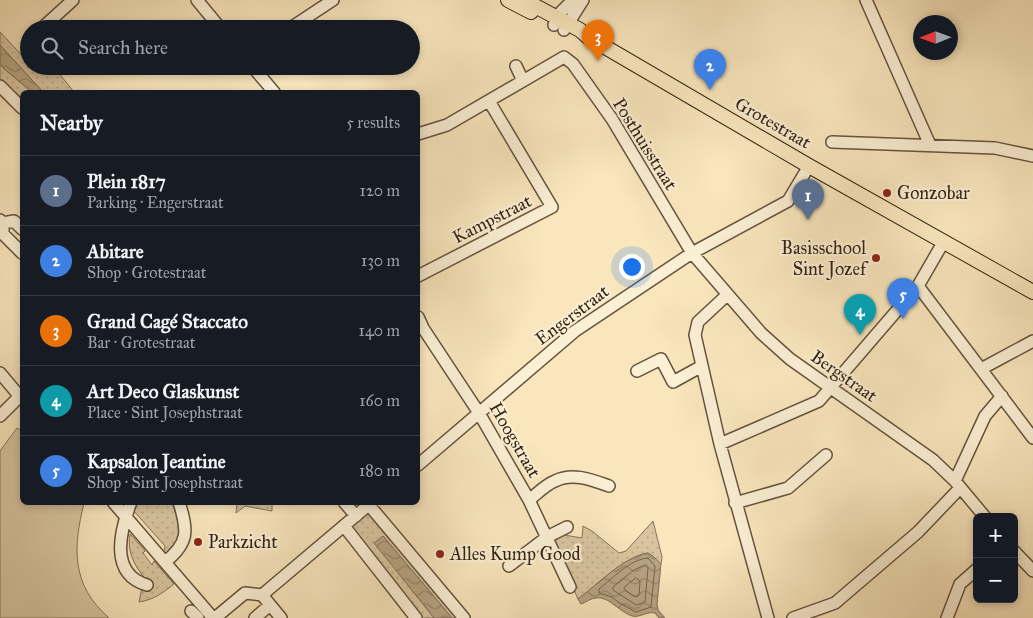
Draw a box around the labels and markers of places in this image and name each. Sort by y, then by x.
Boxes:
pin: 3 [582,20,614,61]
pin: 2 [694,49,726,90]
pin: 1 [792,179,824,220]
place label: Gonzobar [897,182,970,204]
marker: Gonzobar [881,187,893,199]
place label: Basisschool Sint Jozef [781,237,869,281]
marker: Basisschool Sint Jozef [870,252,882,264]
pin: 5 [887,278,919,319]
pin: 4 [844,294,876,335]
place label: Parkzicht [208,531,278,553]
marker: Parkzicht [192,536,204,548]
place label: Alles Kump Good [449,543,580,565]
marker: Alles Kump Good [434,548,446,560]

